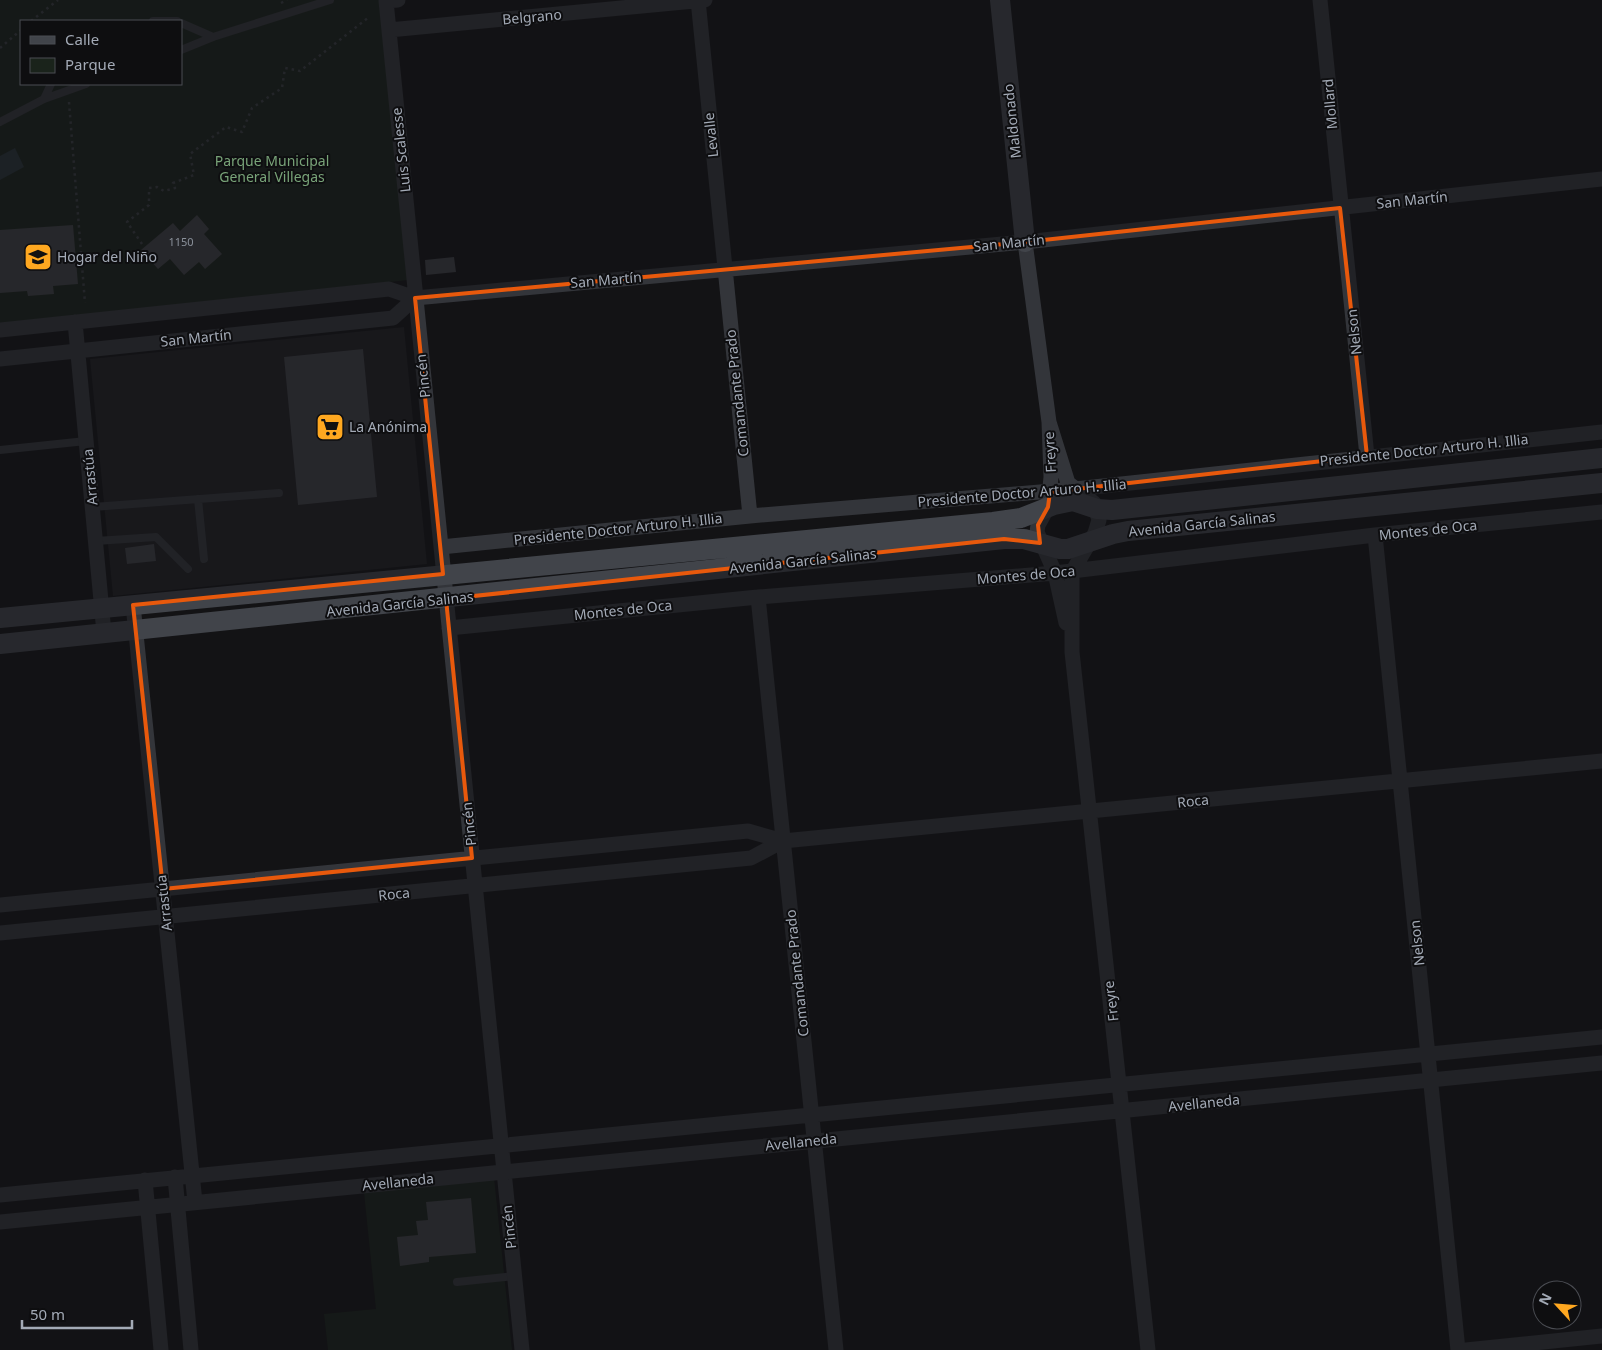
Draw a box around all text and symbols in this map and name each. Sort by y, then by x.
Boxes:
street label: Belgrano [501,4,563,29]
legend [20,20,182,85]
text: Calle [65,29,99,49]
text: Parque [65,54,115,74]
street label: Mollard [1318,78,1341,130]
street label: Maldonado [998,83,1025,159]
street label: Luis Scalesse [387,107,414,193]
street label: Levalle [699,112,722,158]
park label: Parque Municipal General Villegas [215,151,329,186]
street label: San Martín [1375,186,1448,213]
street label: San Martín [972,229,1045,256]
house number: 1150 [168,234,194,249]
school or university icon: Hogar del Niño [23,242,53,272]
place label: Hogar del Niño [57,247,157,266]
street label: San Martín [570,267,642,292]
street label: Nelson [1342,308,1365,356]
street label: San Martín [159,324,232,351]
street label: Comandante Prado [720,329,753,457]
street label: Pincén [411,353,434,399]
supermarket icon: La Anónima [315,412,345,442]
place label: La Anónima [349,417,427,436]
street label: Presidente Doctor Arturo H. Illia [1319,429,1529,470]
street label: Freyre [1039,431,1060,473]
street label: Arrastúa [78,448,101,506]
street label: Presidente Doctor Arturo H. Illia [917,474,1127,511]
street label: Avenida García Salinas [1128,506,1277,541]
street label: Presidente Doctor Arturo H. Illia [513,508,723,549]
street label: Montes de Oca [1378,515,1478,544]
street label: Avenida García Salinas [729,543,878,578]
street label: Montes de Oca [976,561,1076,588]
street label: Avenida García Salinas [326,586,475,621]
street label: Montes de Oca [573,595,673,624]
street label: Roca [1176,789,1210,812]
street label: Pincén [457,801,480,847]
street label: Arrastúa [151,874,176,932]
street label: Roca [377,882,411,905]
street label: Comandante Prado [780,909,813,1037]
street label: Nelson [1405,919,1428,967]
street label: Freyre [1099,979,1122,1023]
street label: Avellaneda [1167,1089,1241,1116]
street label: Avellaneda [764,1128,838,1155]
street label: Avellaneda [361,1168,435,1195]
street label: Pincén [497,1204,520,1250]
north arrow [1532,1280,1582,1330]
text: N [1534,1290,1556,1308]
scale bar [22,1298,132,1330]
text: 50 m [30,1304,65,1324]

